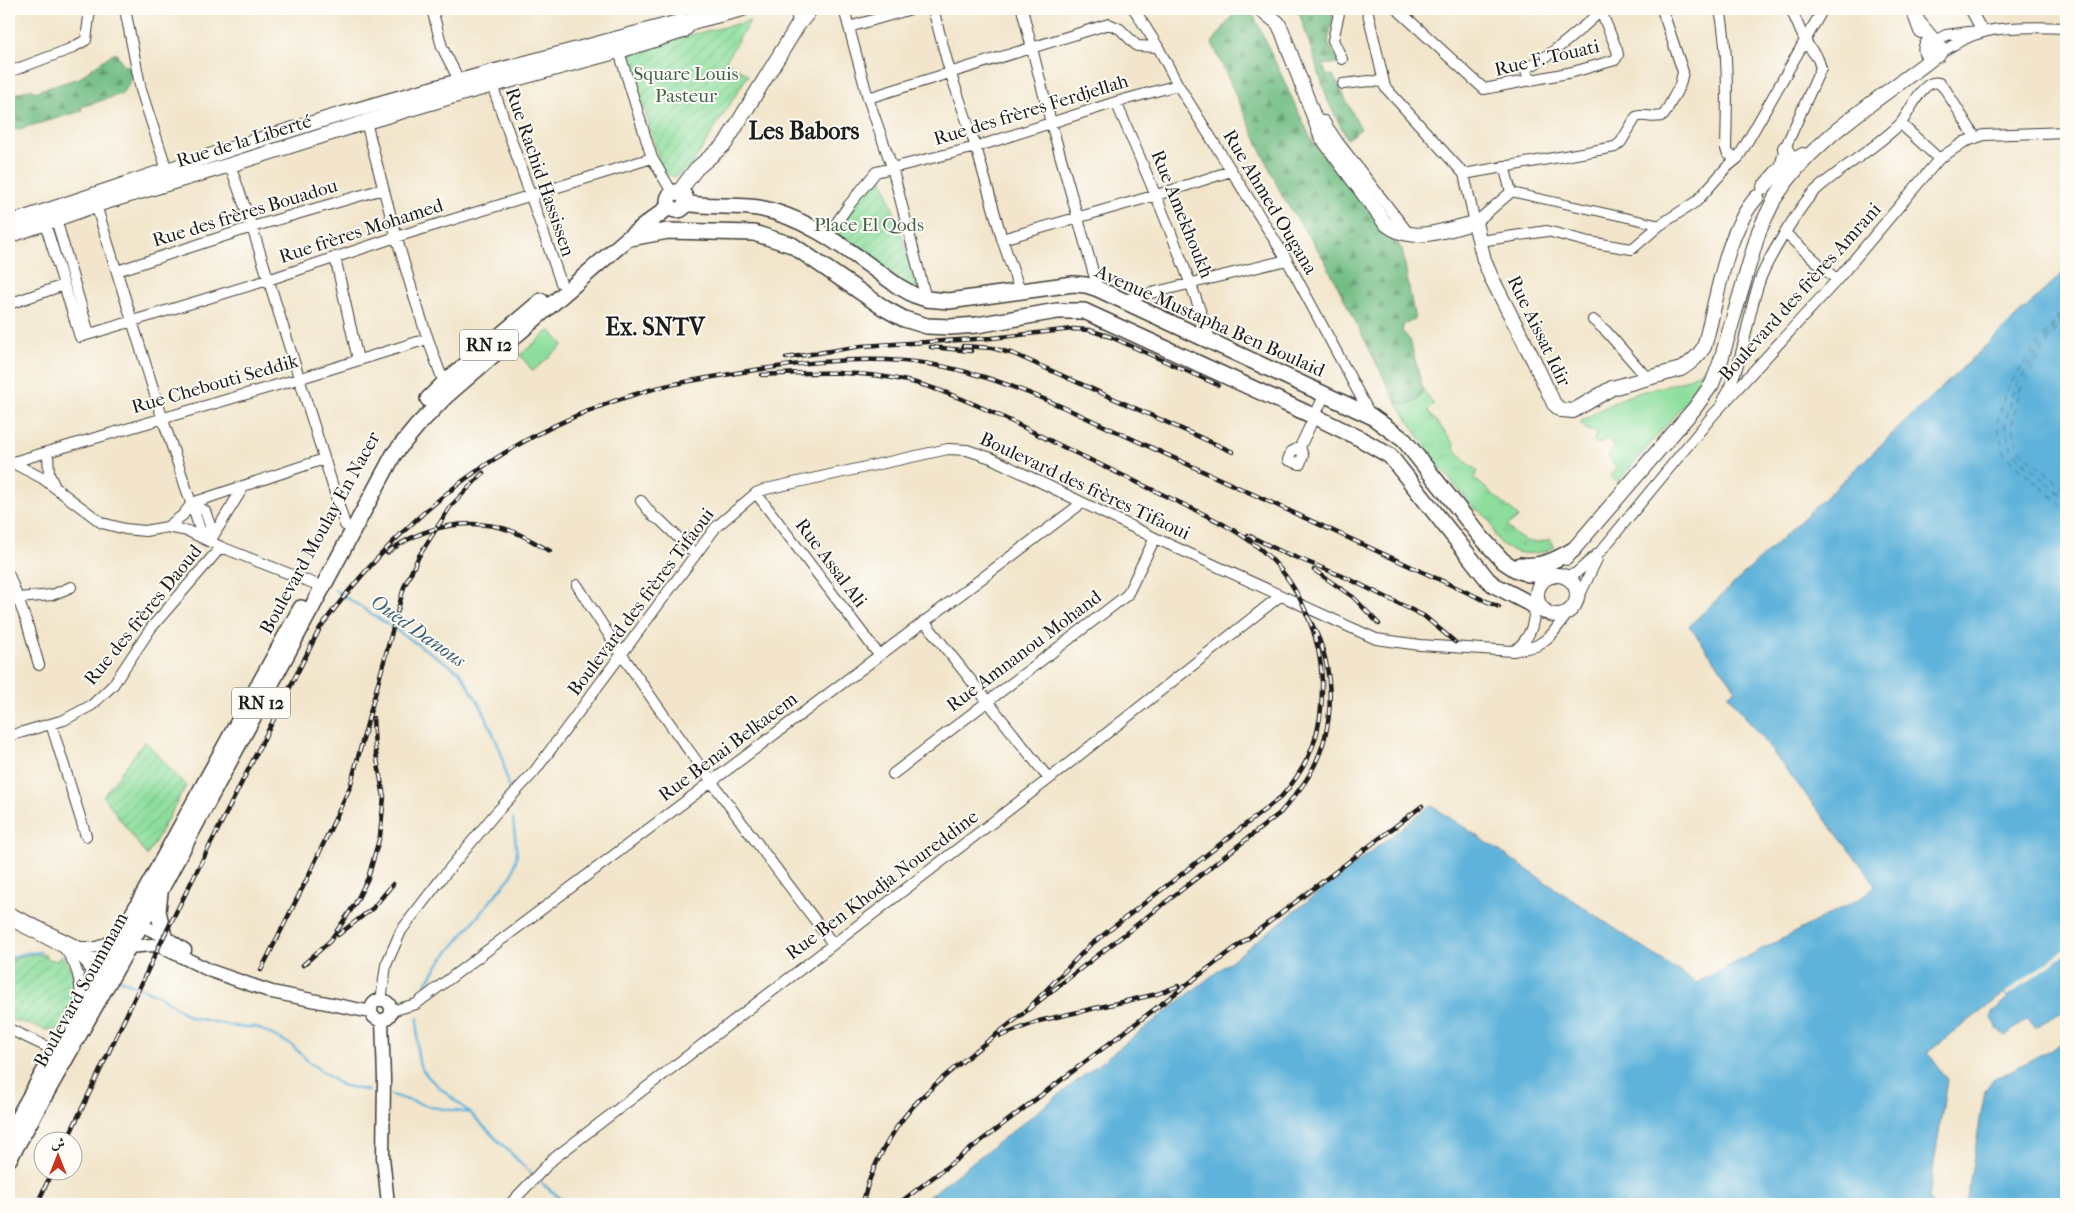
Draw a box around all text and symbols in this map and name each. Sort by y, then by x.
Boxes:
street label: Rue F. Touati [1492,35,1602,81]
park label: Square Louis Pasteur [633,63,739,107]
street label: Rue des frères Ferdjellah [931,70,1131,150]
street label: Rue Rachid Hassissen [501,85,579,259]
street label: Rue de la Liberté [174,110,314,172]
district label: Les Babors [749,117,860,145]
street label: Rue Ahmed Ougana [1218,126,1322,278]
street label: Rue Amekhoukh [1146,147,1218,281]
street label: Rue des frères Bouadou [150,174,340,252]
street label: Rue frères Mohamed [276,194,446,268]
street label: Boulevard des frères Amrani [1714,198,1886,386]
park label: Place El Qods [814,214,924,236]
street label: Avenue Mustapha Ben Boulaid [1091,260,1329,382]
street label: Rue Aissat Idir [1503,272,1576,391]
district label: Ex. SNTV [605,313,706,341]
road number: RN 12 [460,330,518,360]
street label: Rue Chebouti Seddik [129,350,301,418]
street label: Boulevard Moulay En Nacer [255,427,385,638]
street label: Boulevard des frères Tifaoui [977,428,1194,545]
street label: Boulevard des frères Tifaoui [563,504,719,700]
street label: Rue Assal Ali [791,514,872,612]
street label: Rue des frères Daoud [80,540,207,690]
street label: Rue Amnanou Mohand [942,585,1106,716]
water label: Oued Danous [366,590,471,673]
road number: RN 12 [232,688,290,718]
street label: Rue Benai Belkacem [654,688,802,806]
street label: Rue Ben Khodja Noureddine [782,806,982,964]
street label: Boulevard Soummam [29,909,133,1071]
north arrow [32,1130,82,1180]
text: ش [51,1135,65,1152]

